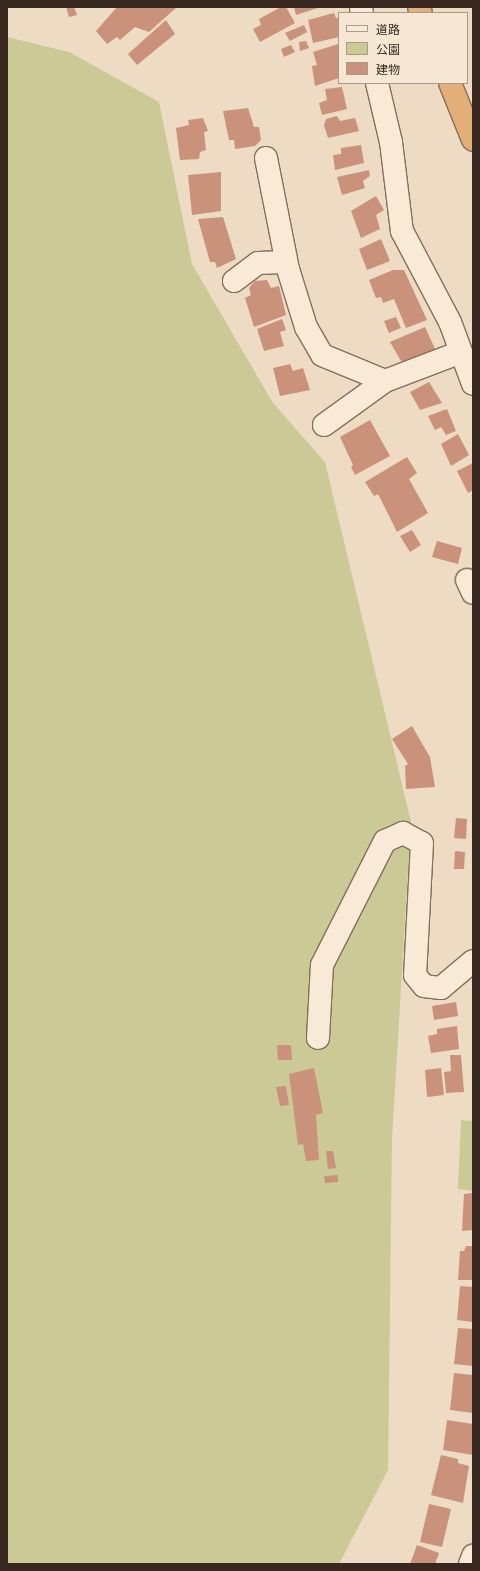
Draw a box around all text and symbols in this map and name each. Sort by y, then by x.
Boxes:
legend [338,12,468,84]
text: 道路 [376,23,400,37]
text: 公園 [376,43,400,57]
text: 建物 [376,63,400,77]

